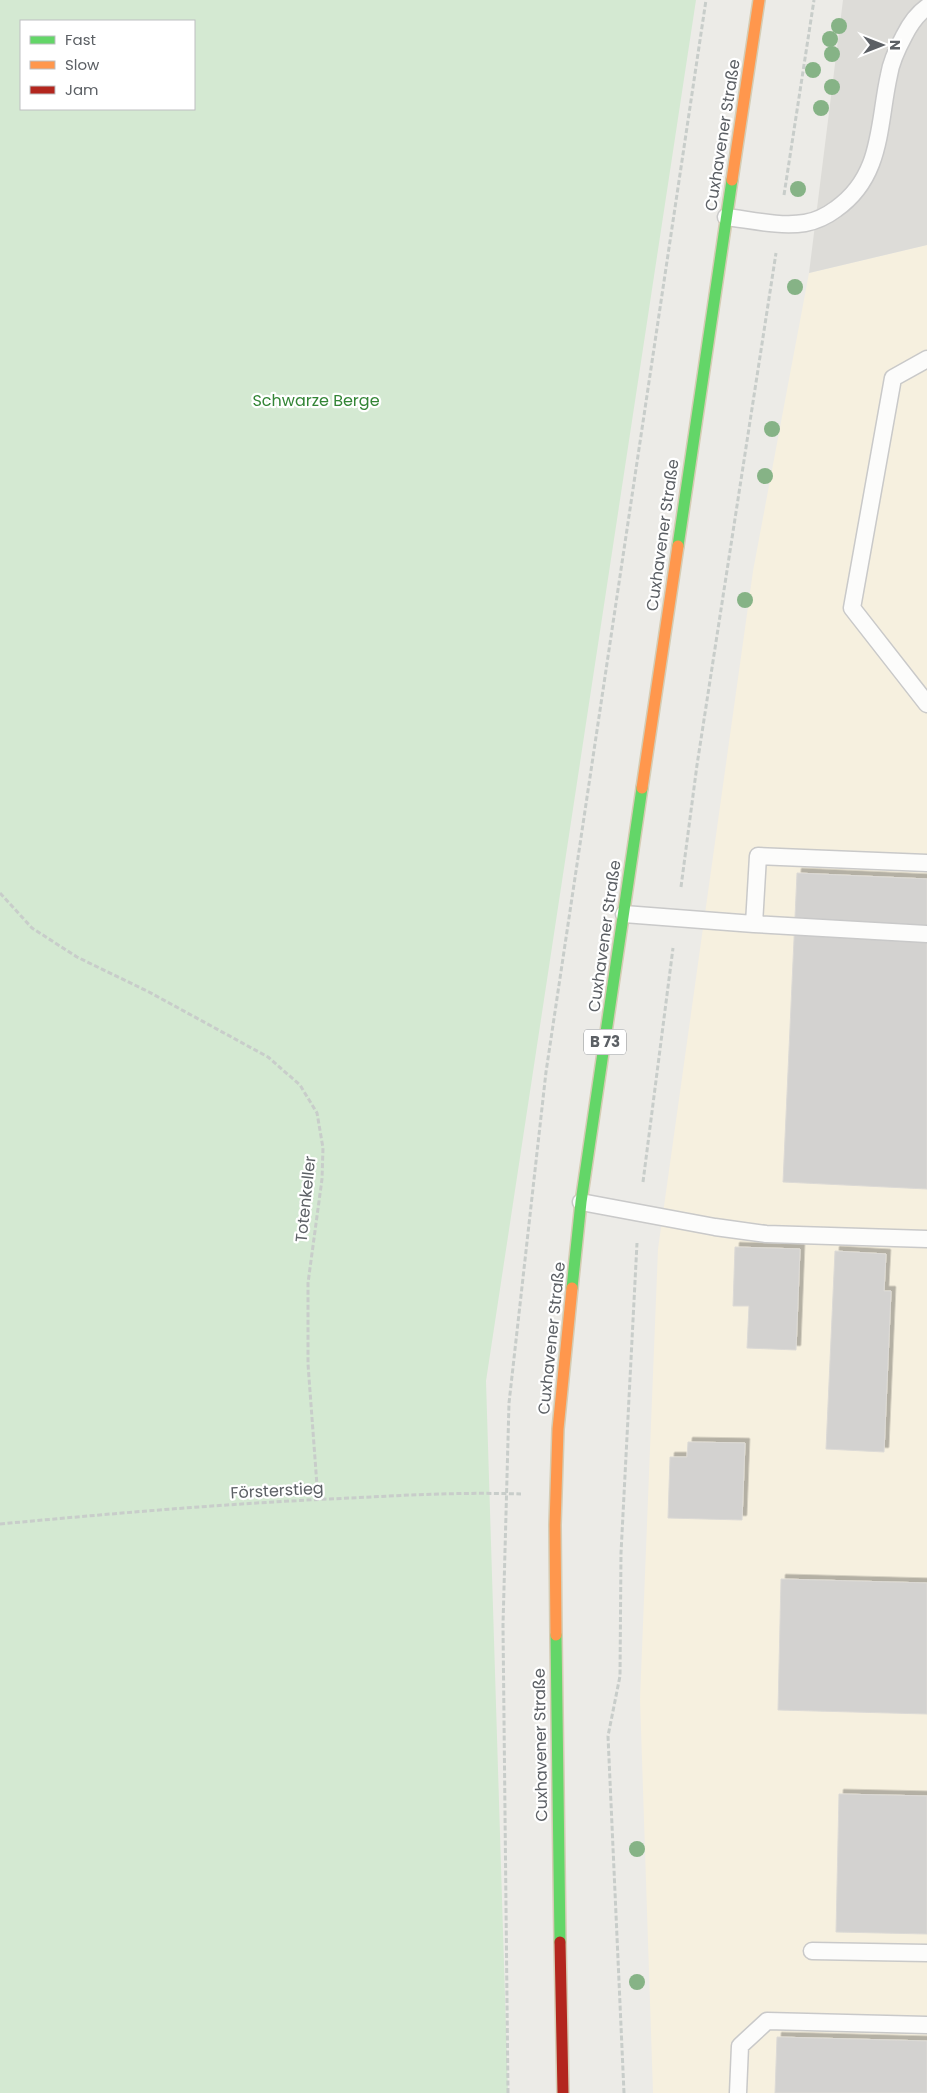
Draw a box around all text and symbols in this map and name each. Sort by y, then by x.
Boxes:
legend [20,20,195,110]
north arrow [857,20,907,70]
text: Fast [65,29,96,50]
text: N [885,40,905,50]
text: Slow [65,54,100,75]
street label: Cuxhavener Straße [699,57,746,213]
text: Jam [65,79,99,100]
park label: Schwarze Berge [252,389,380,412]
street label: Cuxhavener Straße [640,457,685,613]
street label: Cuxhavener Straße [582,858,627,1014]
road number: B 73 [584,1030,626,1054]
street label: Totenkeller [290,1155,321,1243]
street label: Cuxhavener Straße [532,1260,571,1416]
street label: Försterstieg [230,1477,324,1504]
street label: Cuxhavener Straße [528,1668,553,1822]

